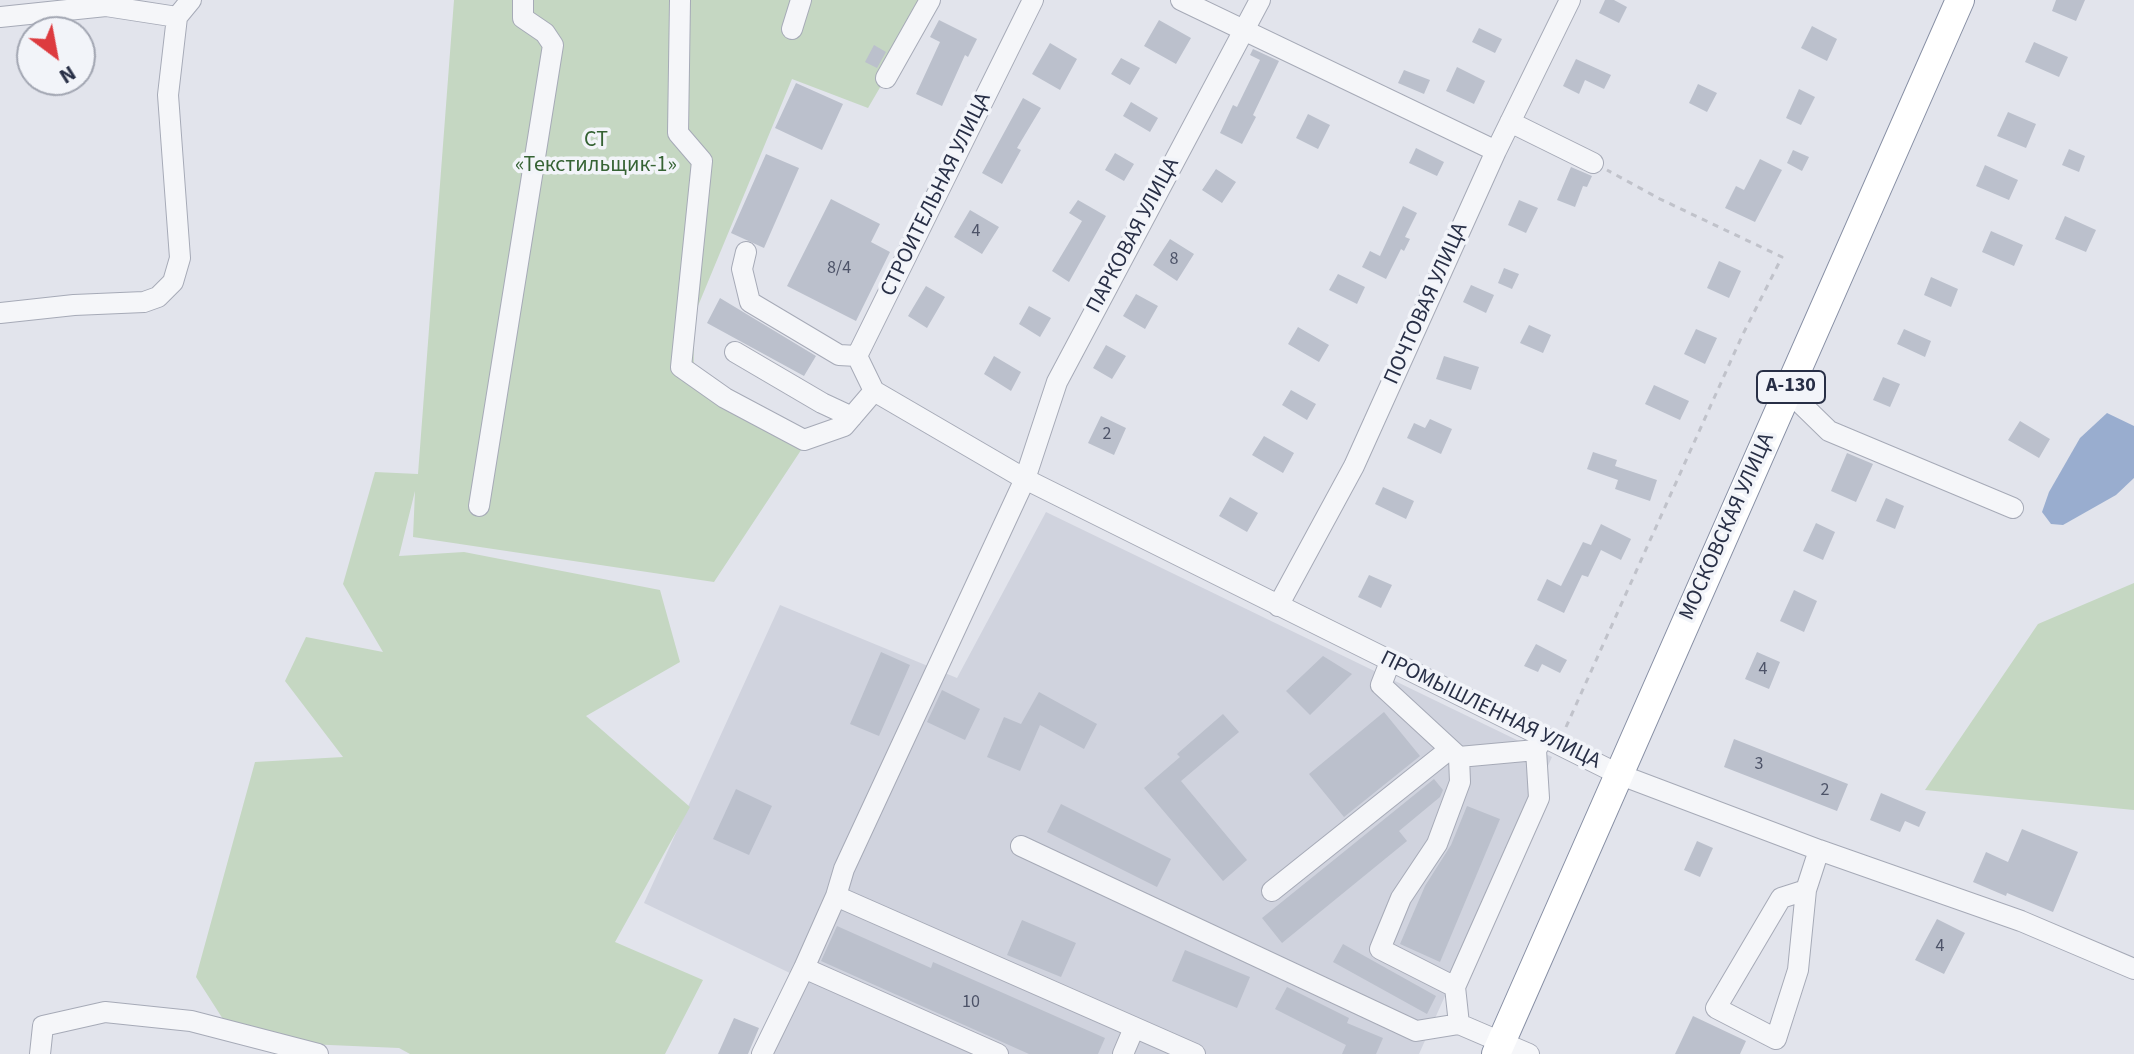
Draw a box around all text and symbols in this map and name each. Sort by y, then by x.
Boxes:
north arrow [16,16,96,96]
text: N [53,57,82,92]
street label: СТРОИТЕЛЬНАЯ УЛИЦА [876,89,998,301]
park label: СТ «Текстильщик-1» [515,128,677,180]
street label: ПАРКОВАЯ УЛИЦА [1082,154,1186,318]
street label: ПОЧТОВАЯ УЛИЦА [1379,219,1475,389]
house number: 4 [972,221,980,243]
house number: 8 [1170,249,1178,271]
house number: 8/4 [827,258,851,280]
road number: А-130 [1757,371,1825,403]
house number: 2 [1103,424,1111,446]
street label: МОСКОВСКАЯ УЛИЦА [1675,429,1781,625]
street label: ПРОМЫШЛЕННАЯ УЛИЦА [1376,646,1604,776]
house number: 4 [1759,659,1767,681]
house number: 3 [1755,754,1763,776]
house number: 2 [1821,780,1829,802]
house number: 4 [1936,936,1944,958]
house number: 10 [962,992,980,1014]

